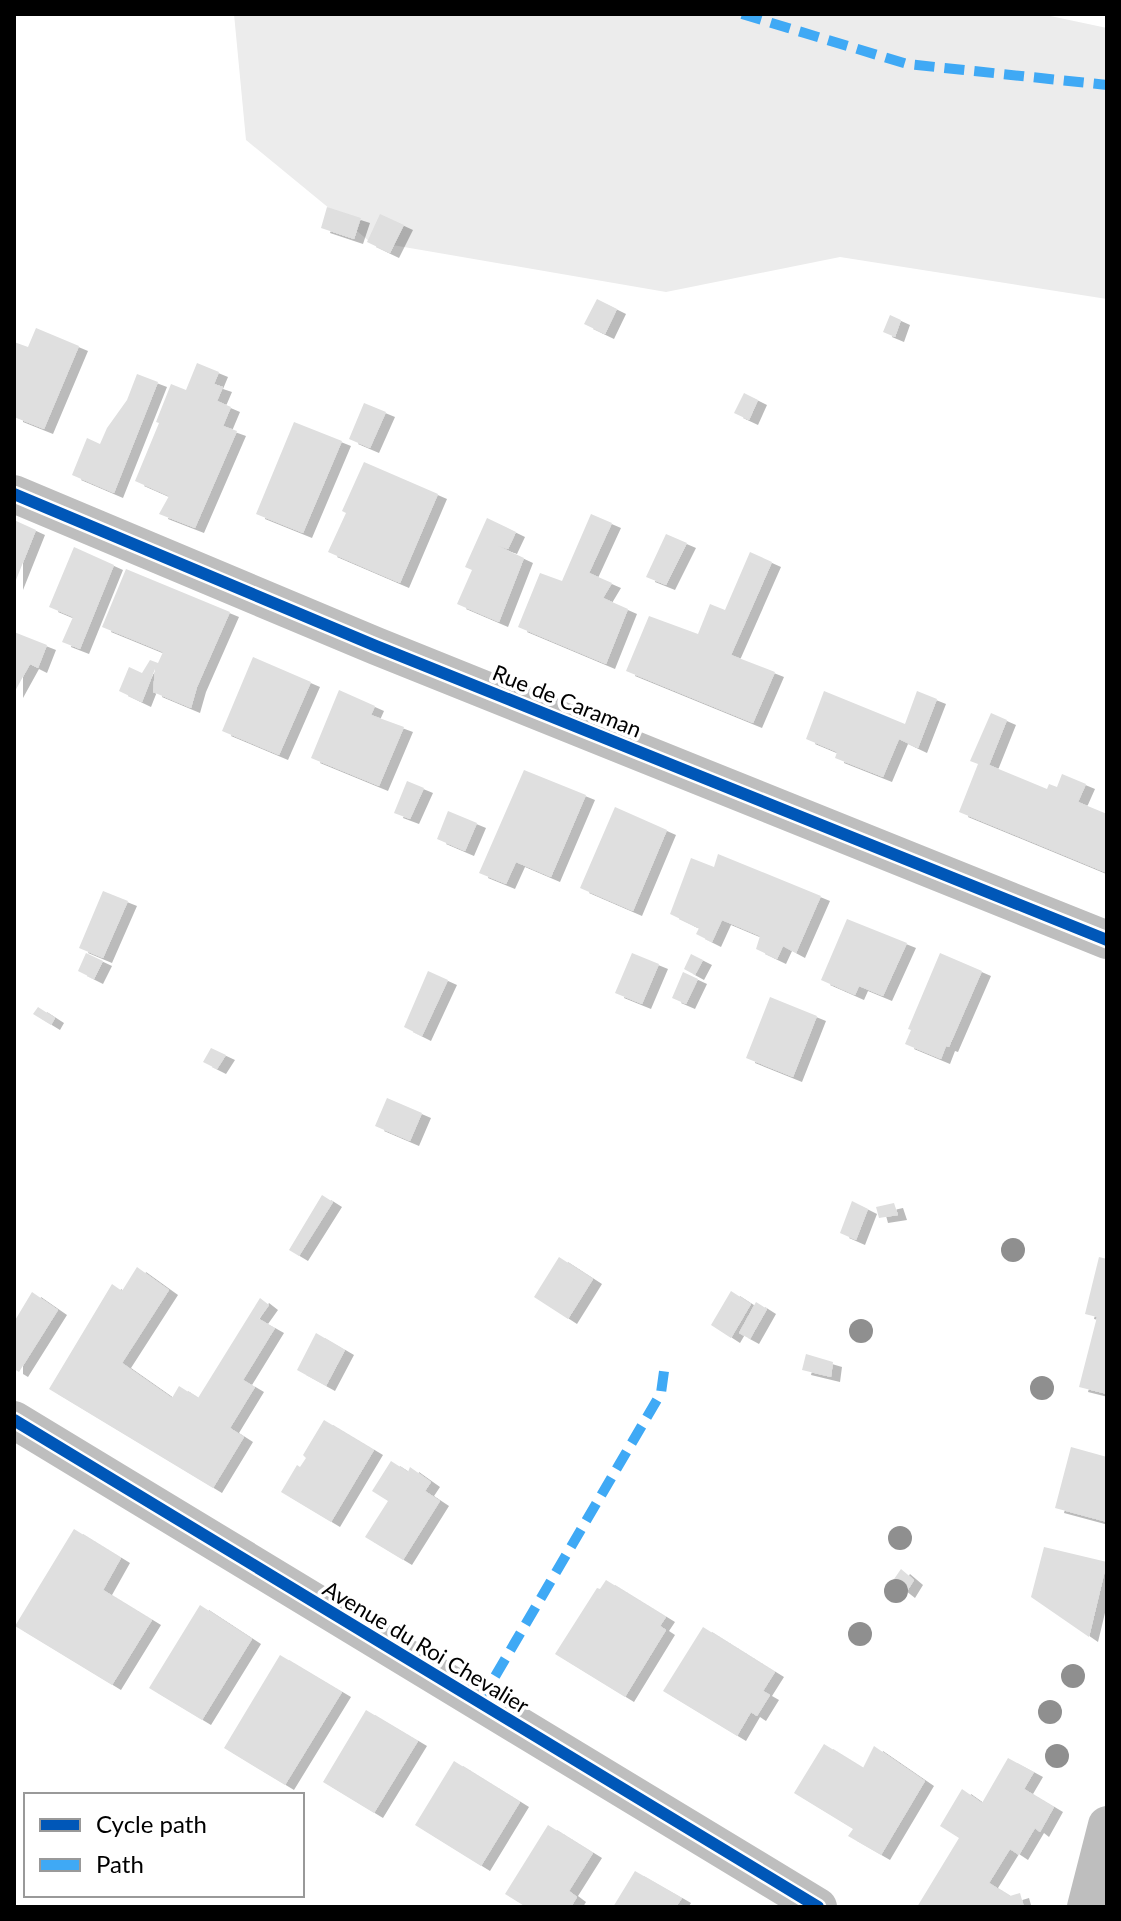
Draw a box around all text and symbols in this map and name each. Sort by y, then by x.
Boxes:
street label: Rue de Caraman [489,658,646,743]
street label: Avenue du Roi Chevalier [318,1574,534,1719]
legend [24,1793,304,1897]
text: Cycle path [96,1809,207,1838]
text: Path [96,1849,144,1878]

